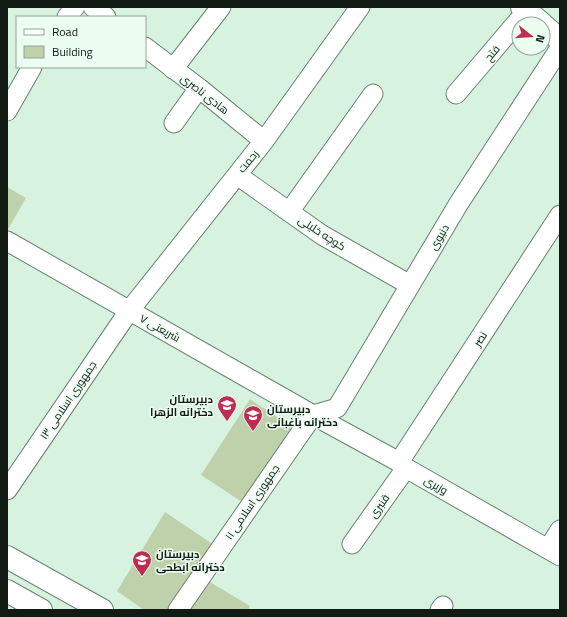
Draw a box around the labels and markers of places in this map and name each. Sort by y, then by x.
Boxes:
place label: دبیرستان دخترانه الزهرا [150,391,213,420]
school or university icon: دبیرستان دخترانه الزهرا [216,394,238,422]
place label: دبیرستان دخترانه باغبانی [267,401,338,430]
school or university icon: دبیرستان دخترانه باغبانی [242,404,264,432]
place label: دبیرستان دخترانه ابطحی [156,546,225,575]
school or university icon: دبیرستان دخترانه ابطحی [131,549,153,577]

